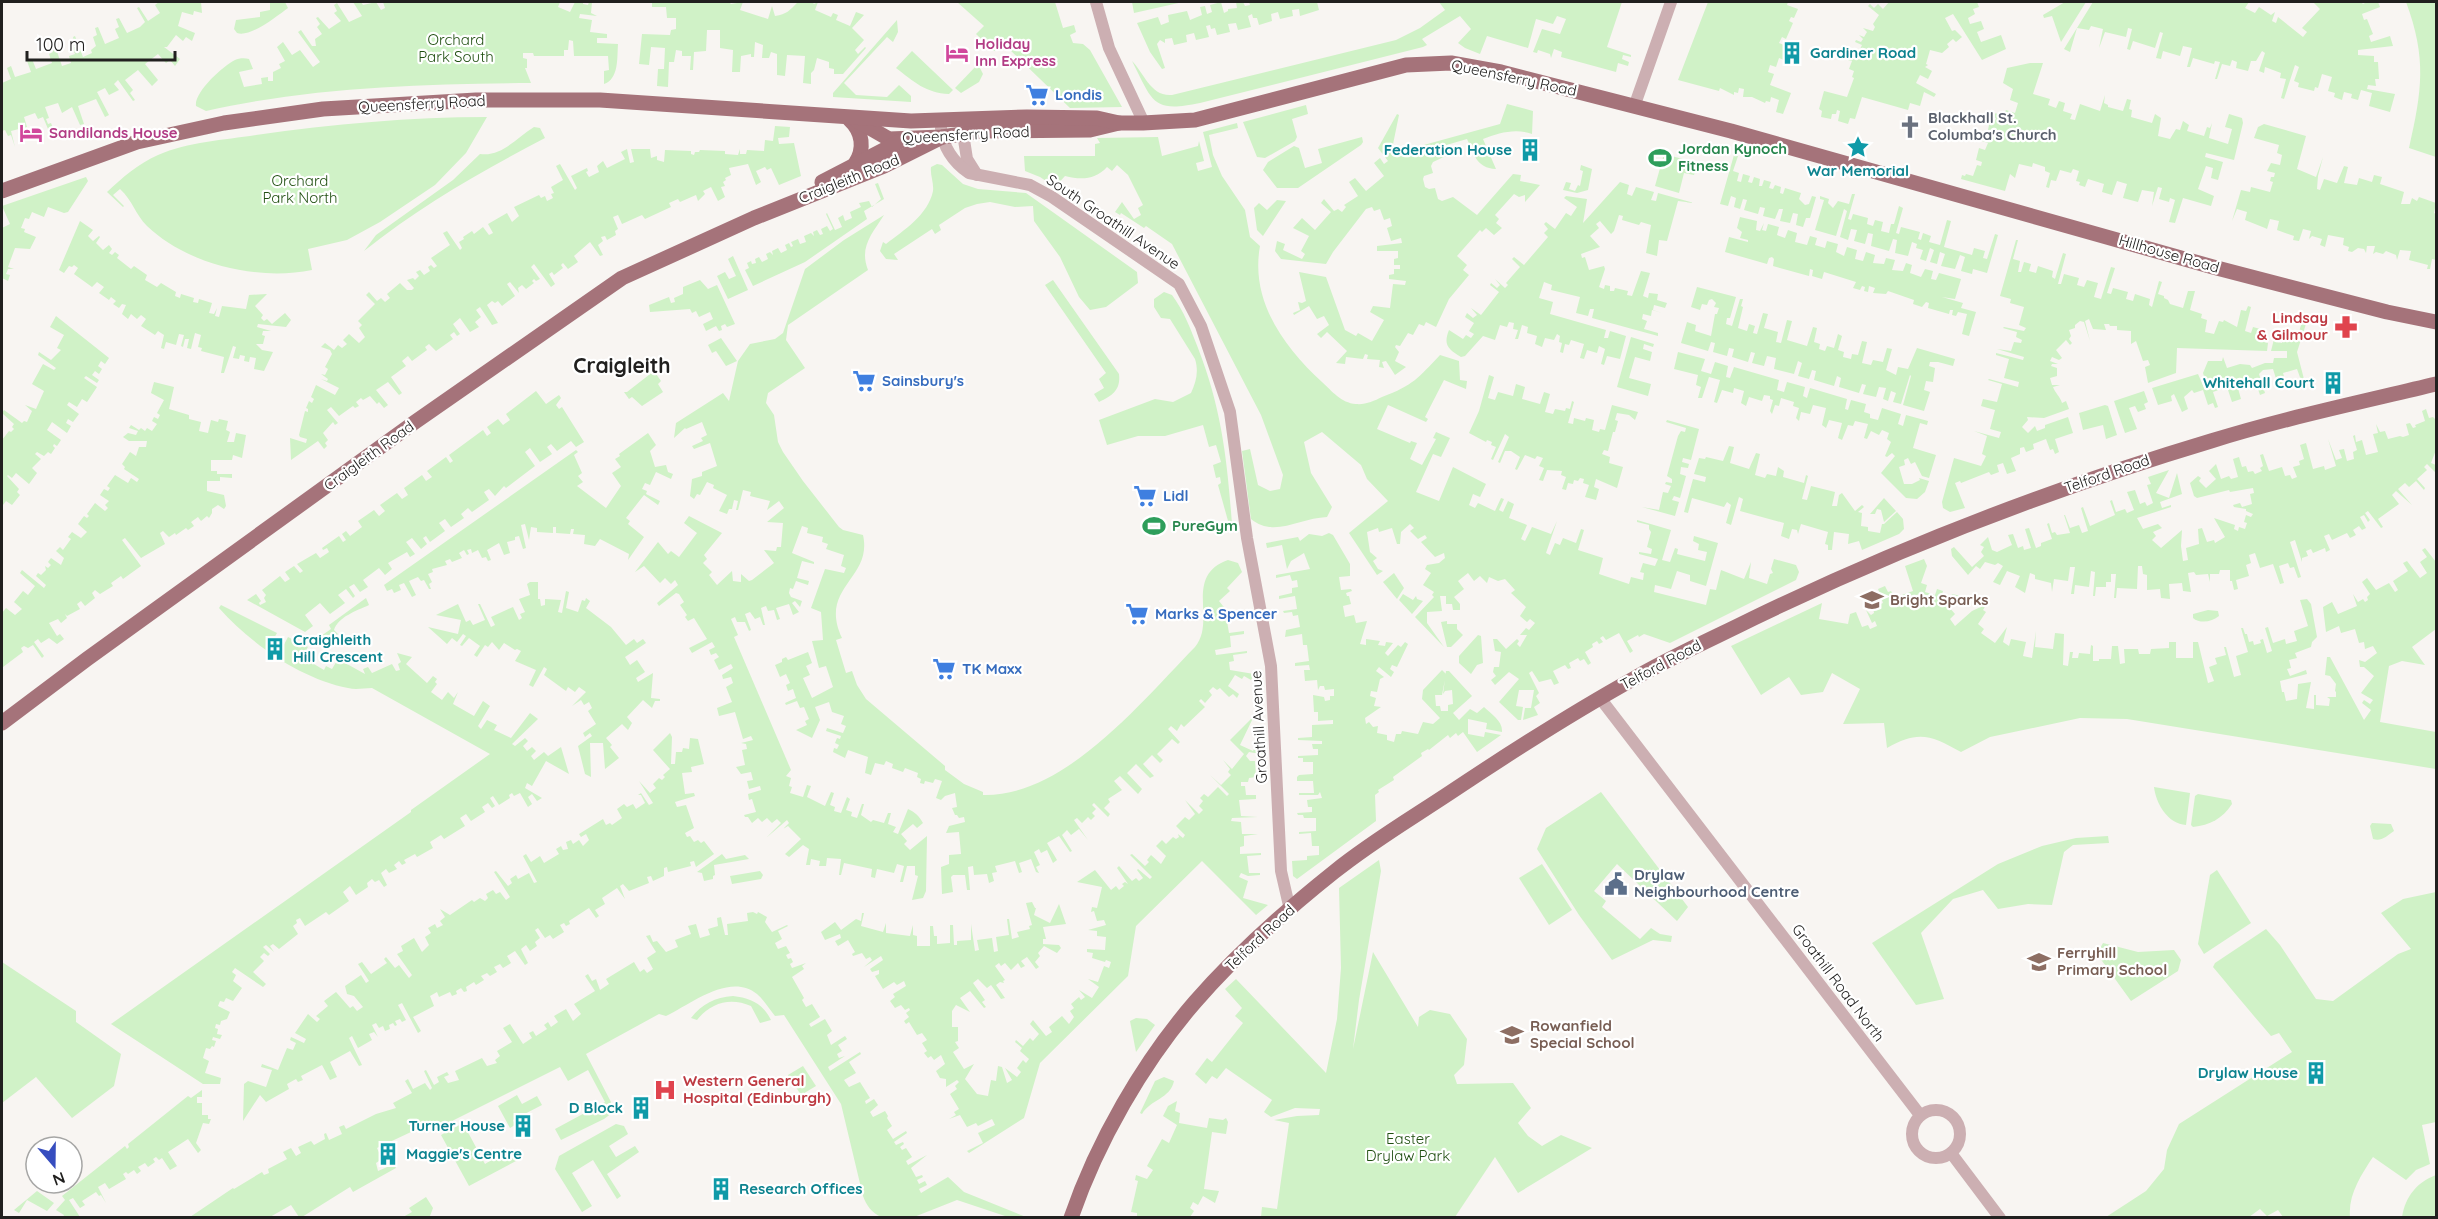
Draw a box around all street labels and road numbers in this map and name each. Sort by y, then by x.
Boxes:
street label: Queensferry Road [1450,55,1578,100]
street label: Queensferry Road [358,91,486,116]
street label: Queensferry Road [902,122,1030,147]
street label: Craigleith Road [796,150,902,207]
street label: South Groathill Avenue [1043,170,1184,273]
street label: Hillhouse Road [2117,230,2222,277]
street label: Craigleith Road [320,416,418,495]
street label: Telford Road [2062,450,2152,497]
street label: Telford Road [1617,635,1704,694]
street label: Groathill Avenue [1246,670,1271,784]
street label: Telford Road [1221,900,1299,975]
street label: Groathill Road North [1788,920,1889,1045]

